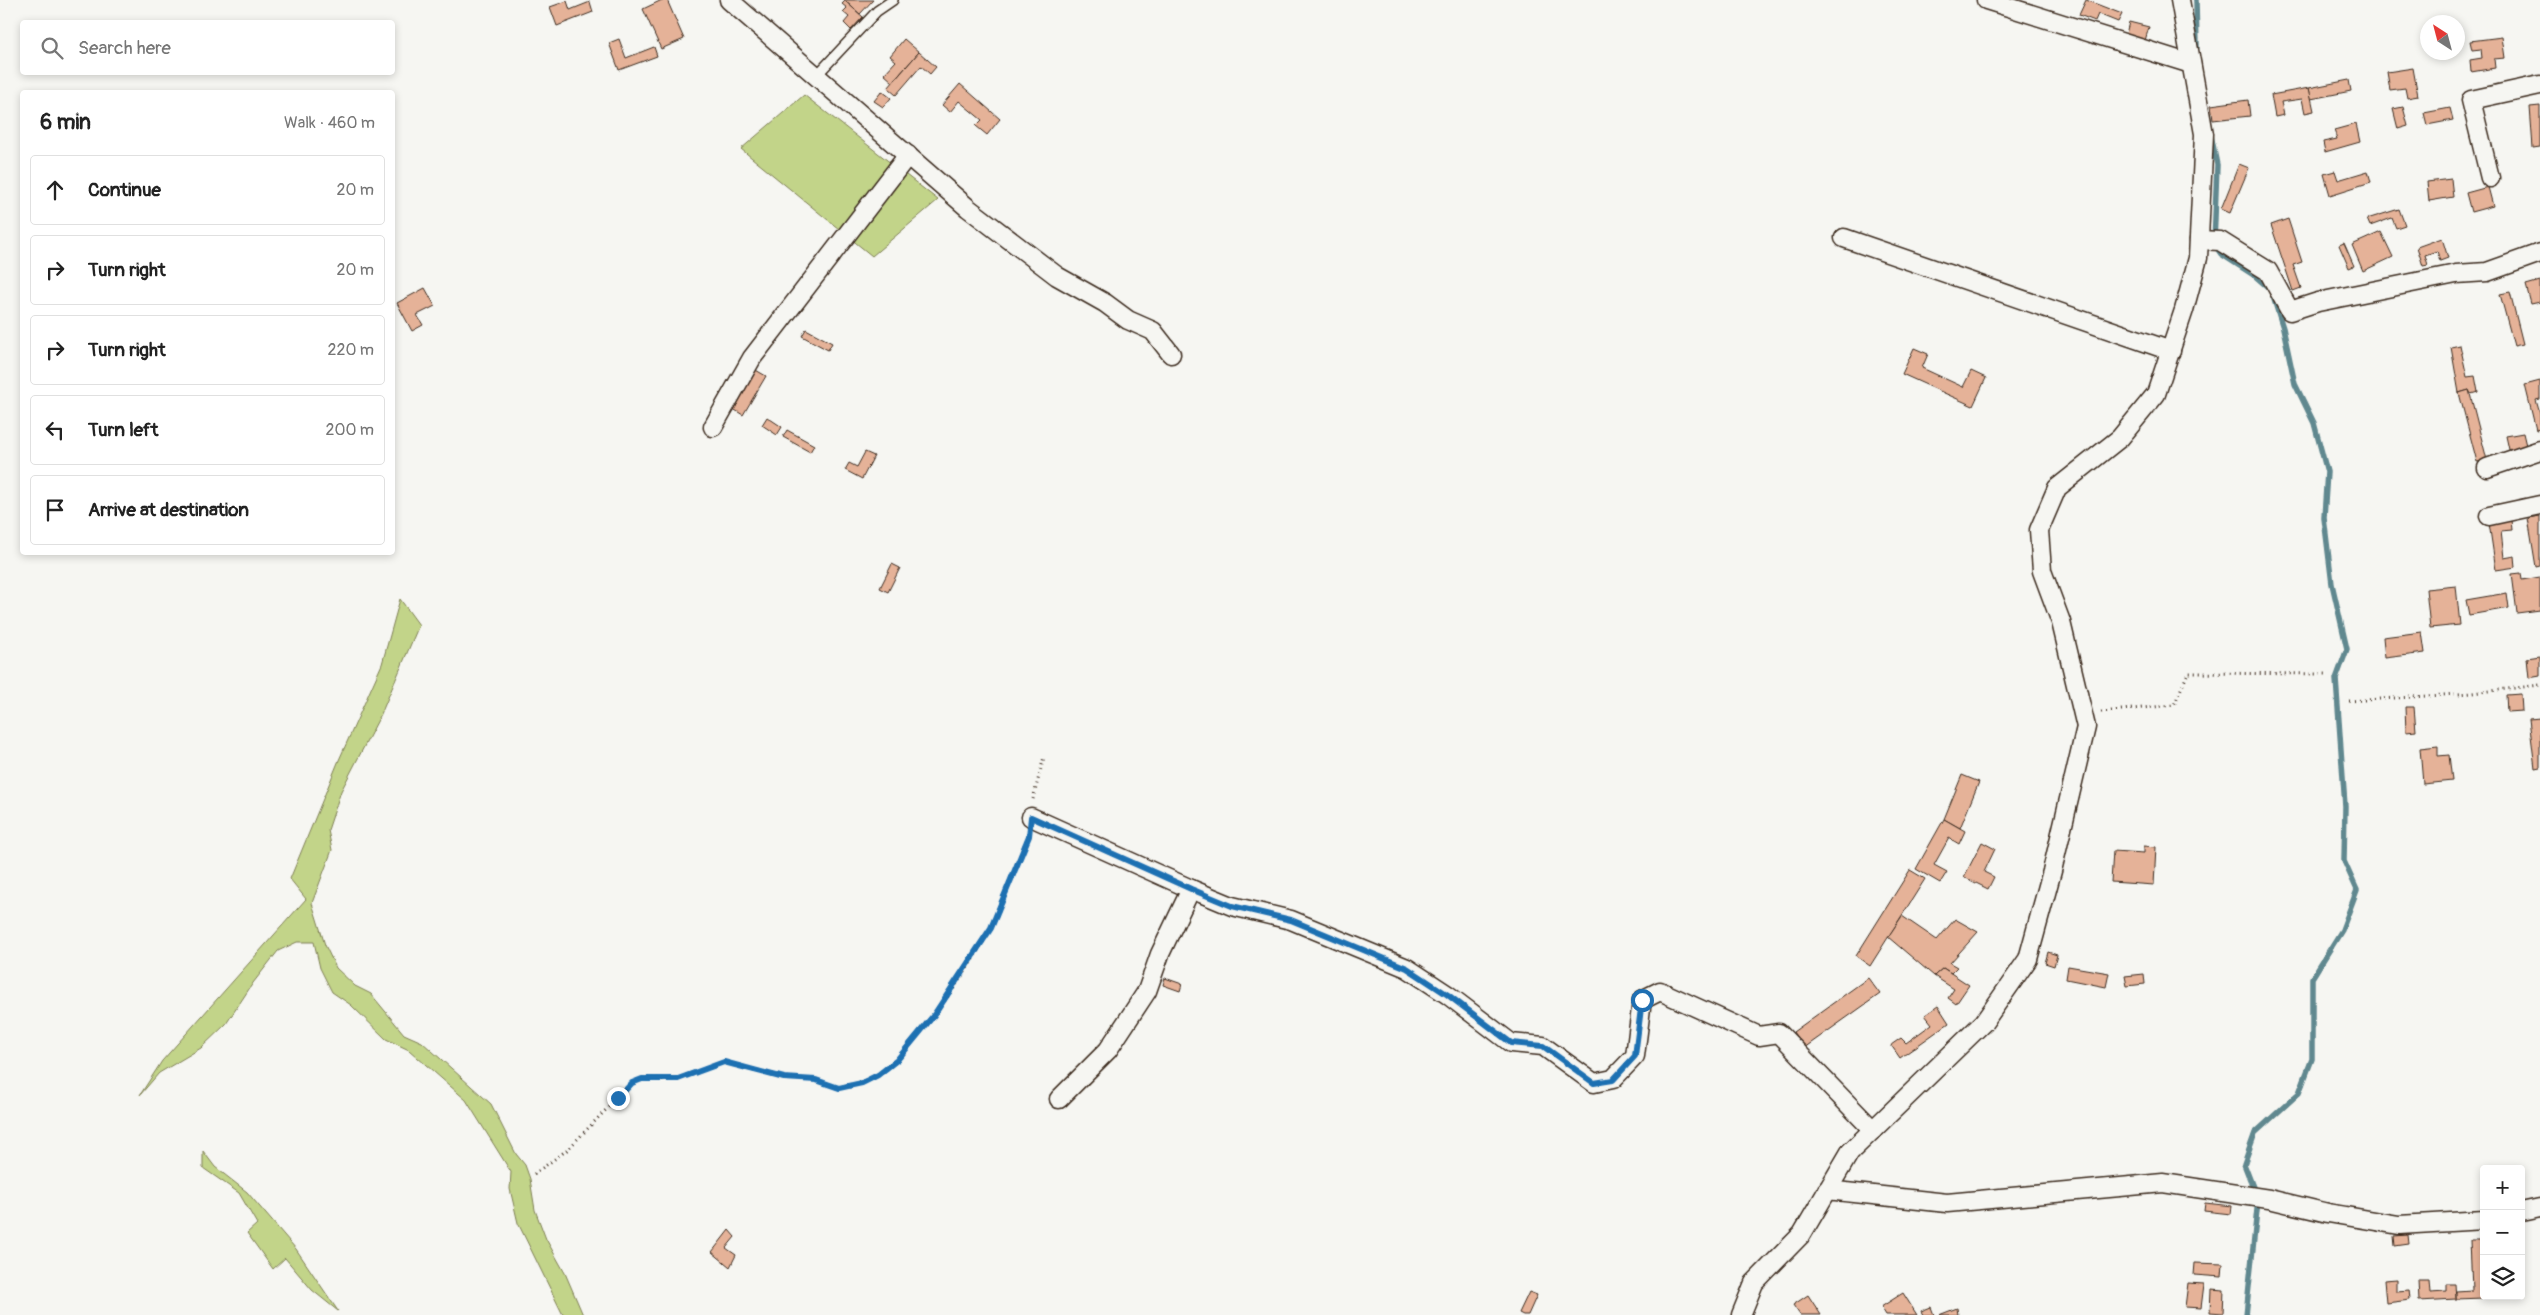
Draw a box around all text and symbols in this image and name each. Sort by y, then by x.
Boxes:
north arrow [2420,15,2465,60]
search box [20,20,395,75]
icon: search [38,34,66,62]
text: Search here [78,36,171,60]
text: 6 min [40,109,91,136]
text: Walk · 460 m [284,113,375,133]
icon: ahead [41,176,69,204]
text: Continue [88,178,161,202]
text: 20 m [336,180,374,200]
icon: right [41,256,69,284]
text: Turn right [88,258,166,282]
text: 20 m [336,260,374,280]
icon: right [41,336,69,364]
text: Turn right [88,338,166,362]
text: 220 m [328,340,374,360]
icon: left [41,416,69,444]
text: Turn left [88,418,158,442]
text: 200 m [326,420,374,440]
icon: arrive [41,496,69,524]
text: Arrive at destination [88,498,249,522]
route start [1631,989,1654,1012]
route end [607,1087,630,1110]
map controls [2480,1165,2525,1300]
button: + [2480,1165,2525,1210]
button: − [2480,1210,2525,1255]
button: layers [2480,1255,2525,1300]

